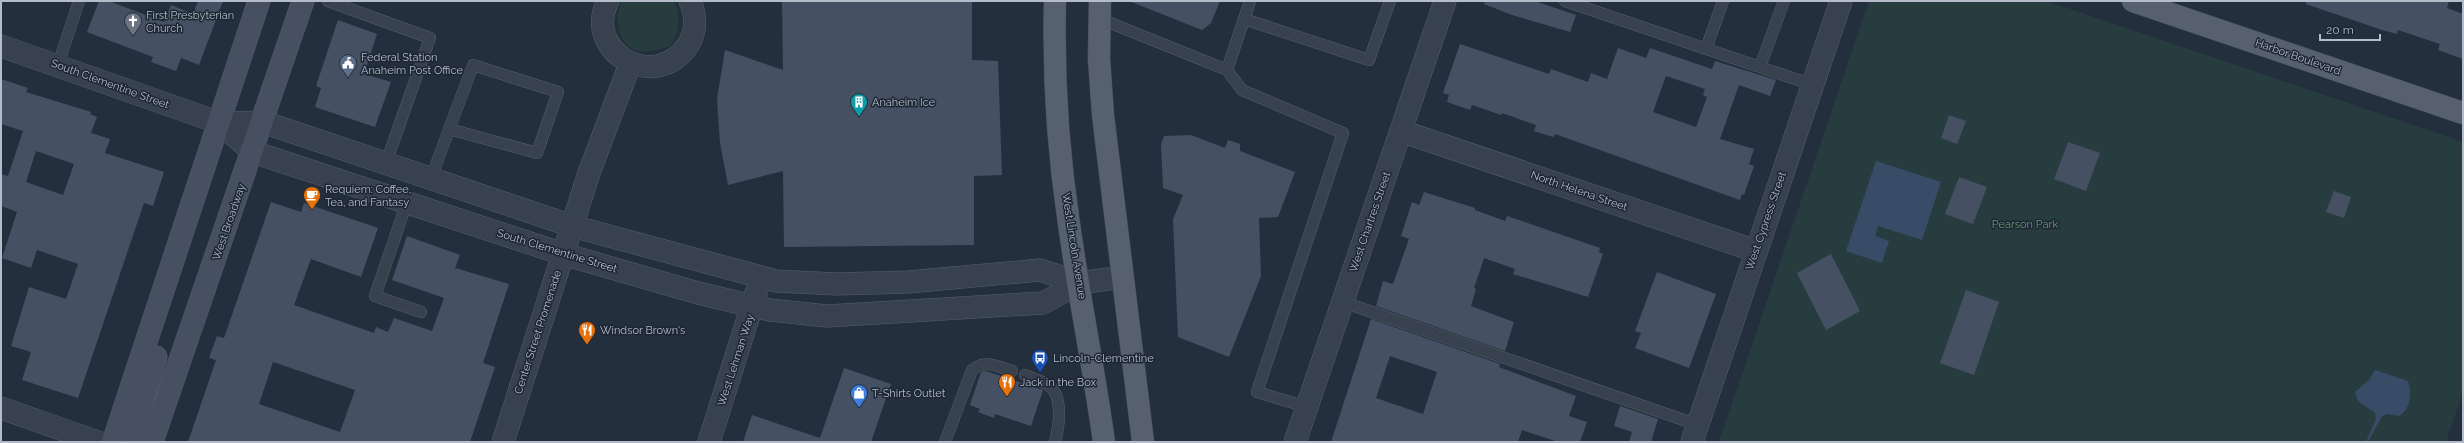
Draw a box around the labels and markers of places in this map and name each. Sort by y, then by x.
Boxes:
place label: First Presbyterian Church [146,9,234,35]
church icon: First Presbyterian Church [123,11,143,36]
place label: Federal Station Anaheim Post Office [361,51,463,77]
public building icon: Federal Station Anaheim Post Office [338,53,358,78]
building icon: Anaheim Ice [849,92,869,117]
place label: Anaheim Ice [872,96,936,109]
place label: Requiem: Coffee, Tea, and Fantasy [325,183,411,209]
cafe icon: Requiem: Coffee, Tea, and Fantasy [302,185,322,210]
restaurant icon: Windsor Brown's [577,320,597,345]
place label: Windsor Brown's [600,324,685,337]
bus stop icon: Lincoln-Clementine [1030,348,1050,373]
place label: Lincoln-Clementine [1053,352,1154,365]
restaurant icon: Jack in the Box [997,372,1017,397]
place label: Jack in the Box [1020,376,1096,389]
shop icon: T-Shirts Outlet [849,383,869,408]
place label: T-Shirts Outlet [872,387,946,400]

